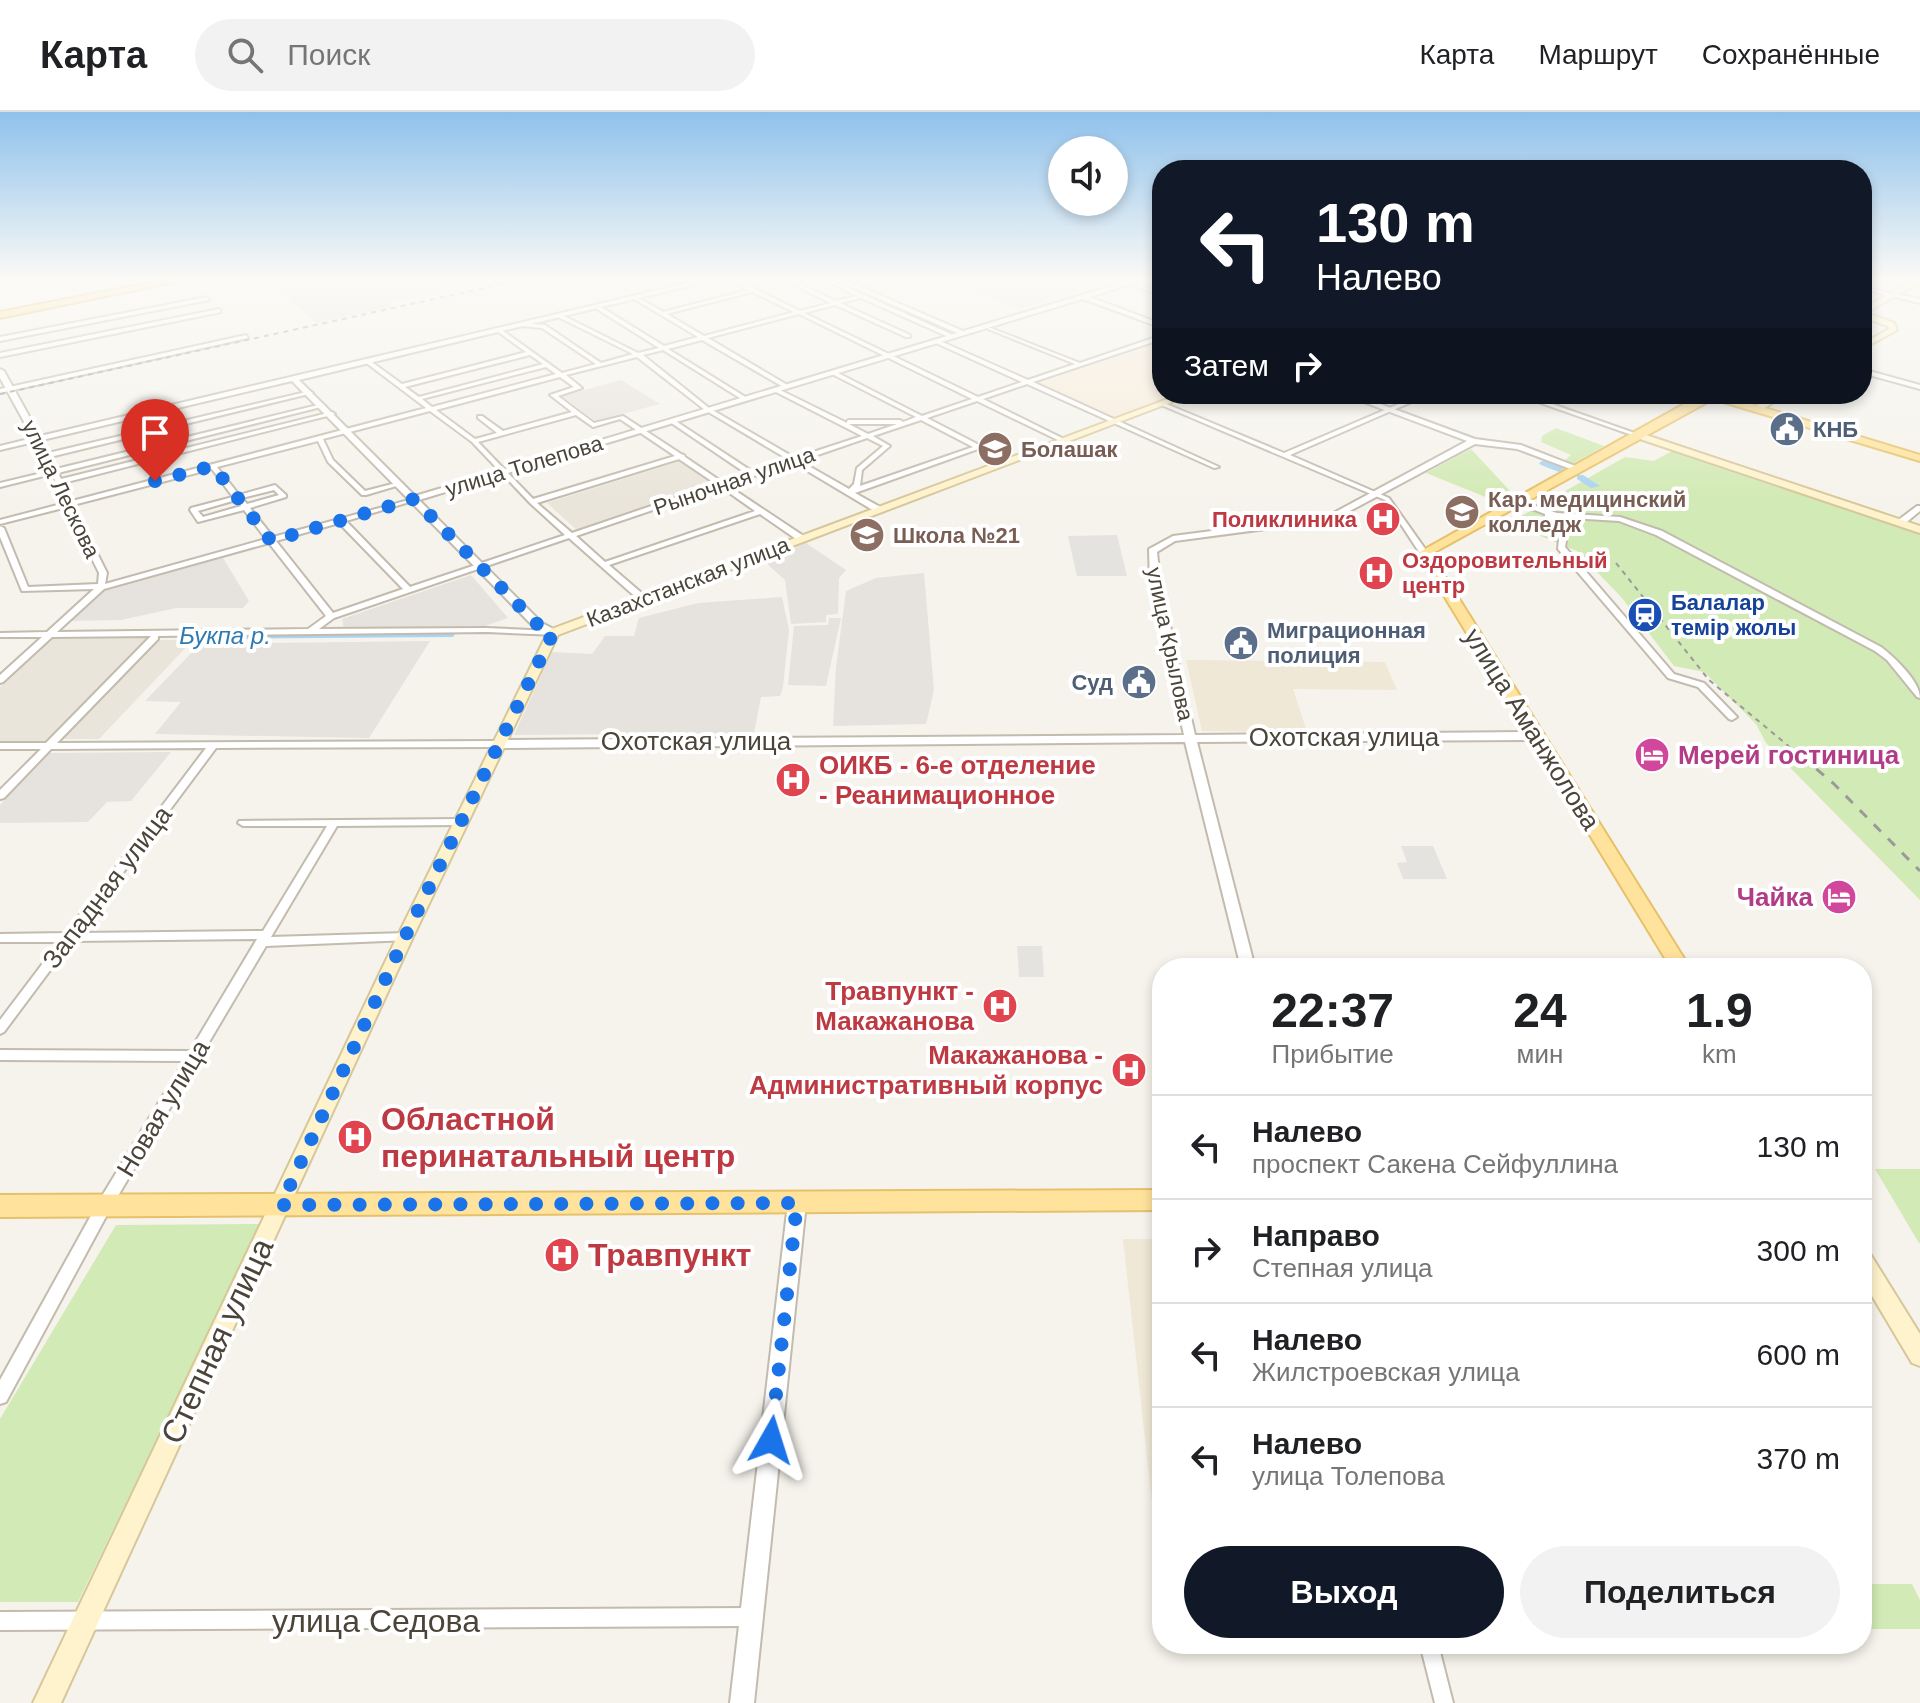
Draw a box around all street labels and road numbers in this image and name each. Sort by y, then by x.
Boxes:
street label: улица Лескова [17,416,105,563]
street label: улица Толепова [442,430,606,502]
street label: Рыночная улица [650,441,819,520]
street label: Казахстанская улица [583,532,794,632]
street label: улица Крылова [1142,565,1199,724]
street label: улица Аманжолова [1458,623,1606,836]
street label: Охотская улица [1249,722,1440,752]
street label: Охотская улица [601,726,792,756]
street label: Западная улица [36,799,178,974]
street label: Новая улица [110,1034,216,1182]
street label: Степная улица [154,1233,280,1449]
street label: улица Седова [272,1603,480,1639]

